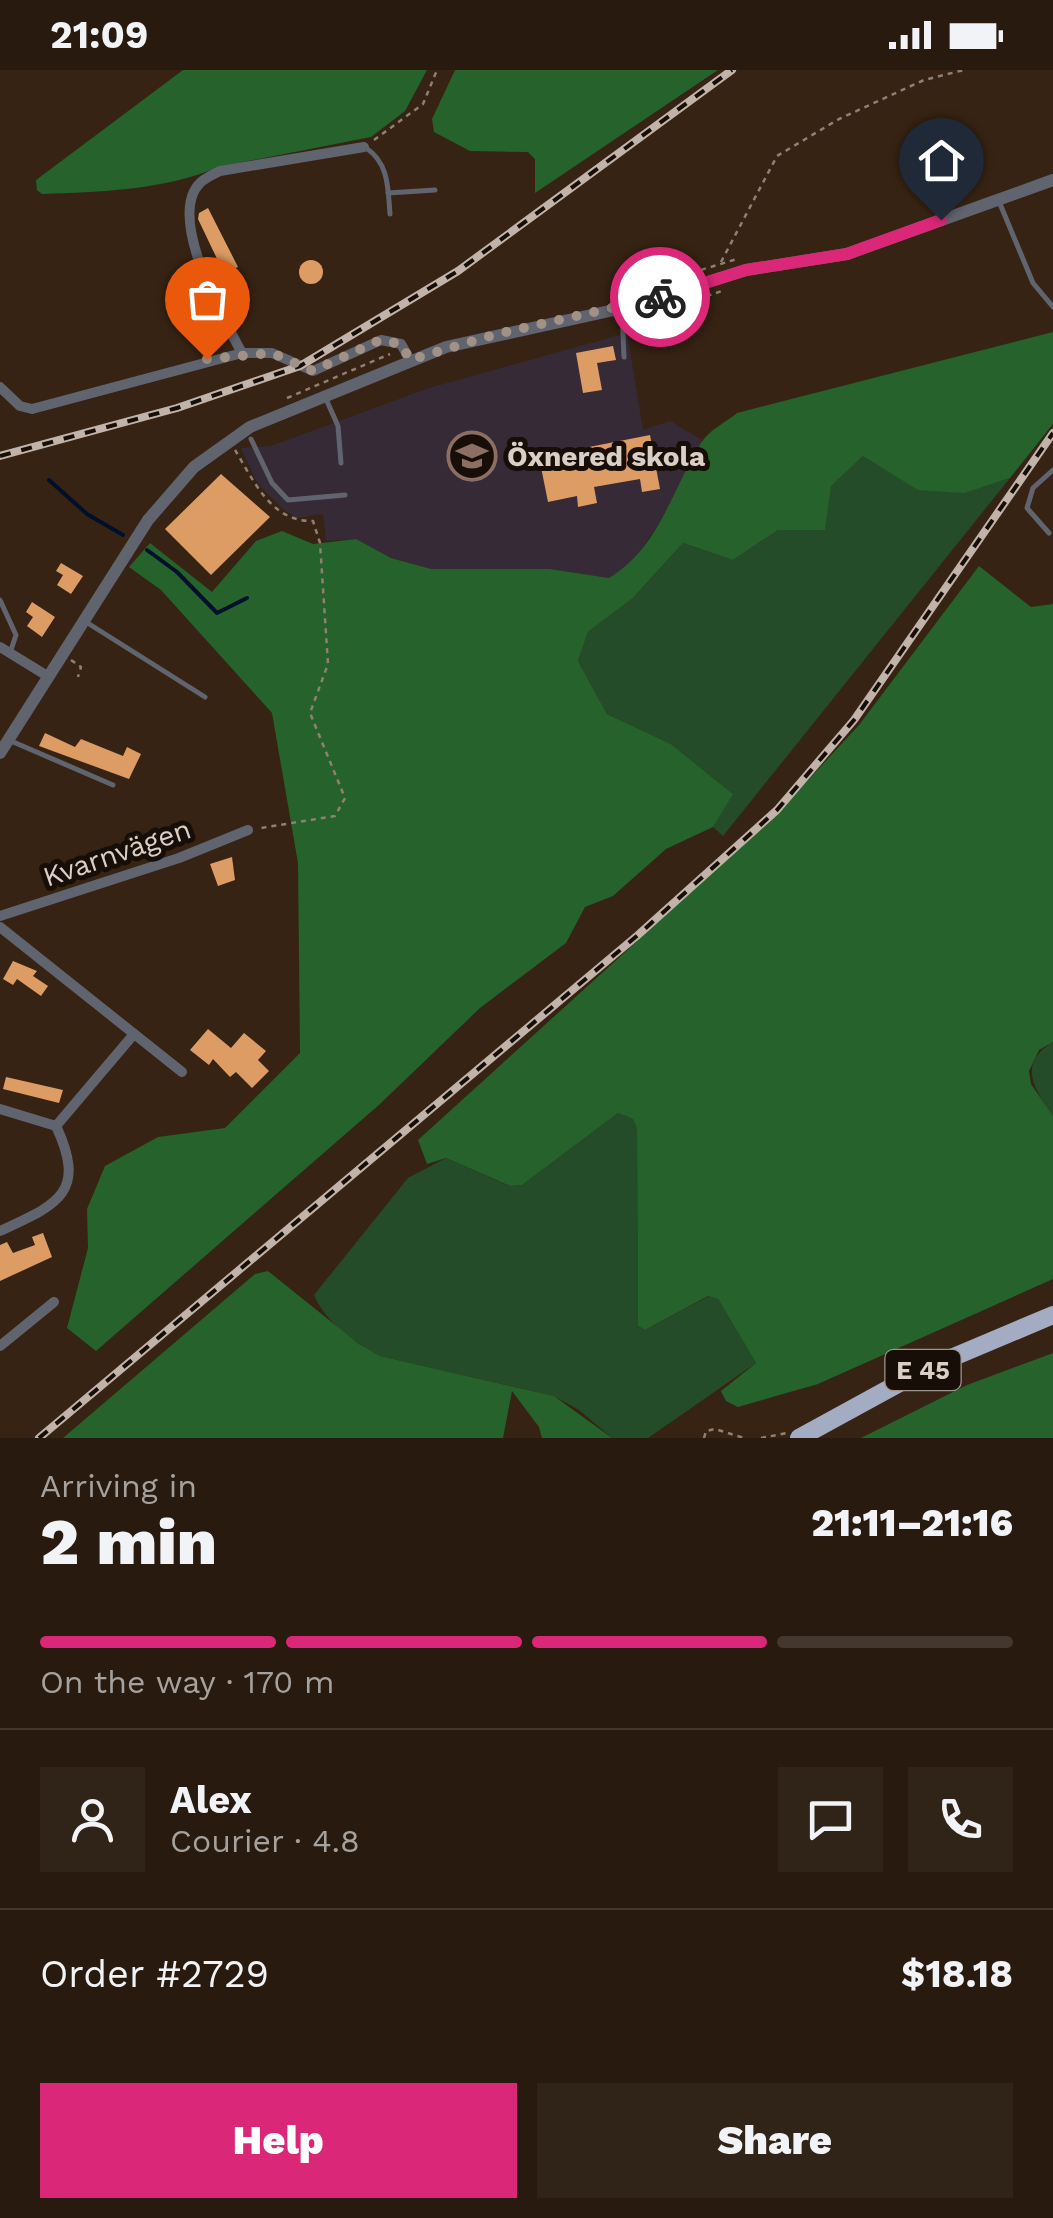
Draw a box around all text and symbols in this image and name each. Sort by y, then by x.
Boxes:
text: 21:09 [50,13,148,57]
pin [899,118,984,221]
icon: home [914,133,969,188]
courier [610,247,710,347]
pin [165,257,250,360]
icon: bike [633,270,688,325]
icon: bag [180,272,235,327]
school or university icon: Öxnered skola [446,430,498,482]
place label: Öxnered skola [507,440,706,473]
street label: Kvarnvägen [39,812,195,894]
road number: E 45 [886,1350,960,1390]
text: Arriving in [40,1467,197,1505]
text: 21:11–21:16 [811,1501,1013,1545]
text: 2 min [40,1504,217,1580]
text: On the way · 170 m [40,1663,335,1701]
button: person [40,1767,145,1872]
button: chat [778,1767,883,1872]
button: phone [908,1767,1013,1872]
text: Alex [170,1778,252,1822]
text: Courier · 4.8 [170,1822,360,1860]
text: Order #2729 [40,1952,269,1996]
text: $18.18 [901,1952,1013,1996]
button: Help [40,2083,517,2198]
button: Share [537,2083,1013,2198]

